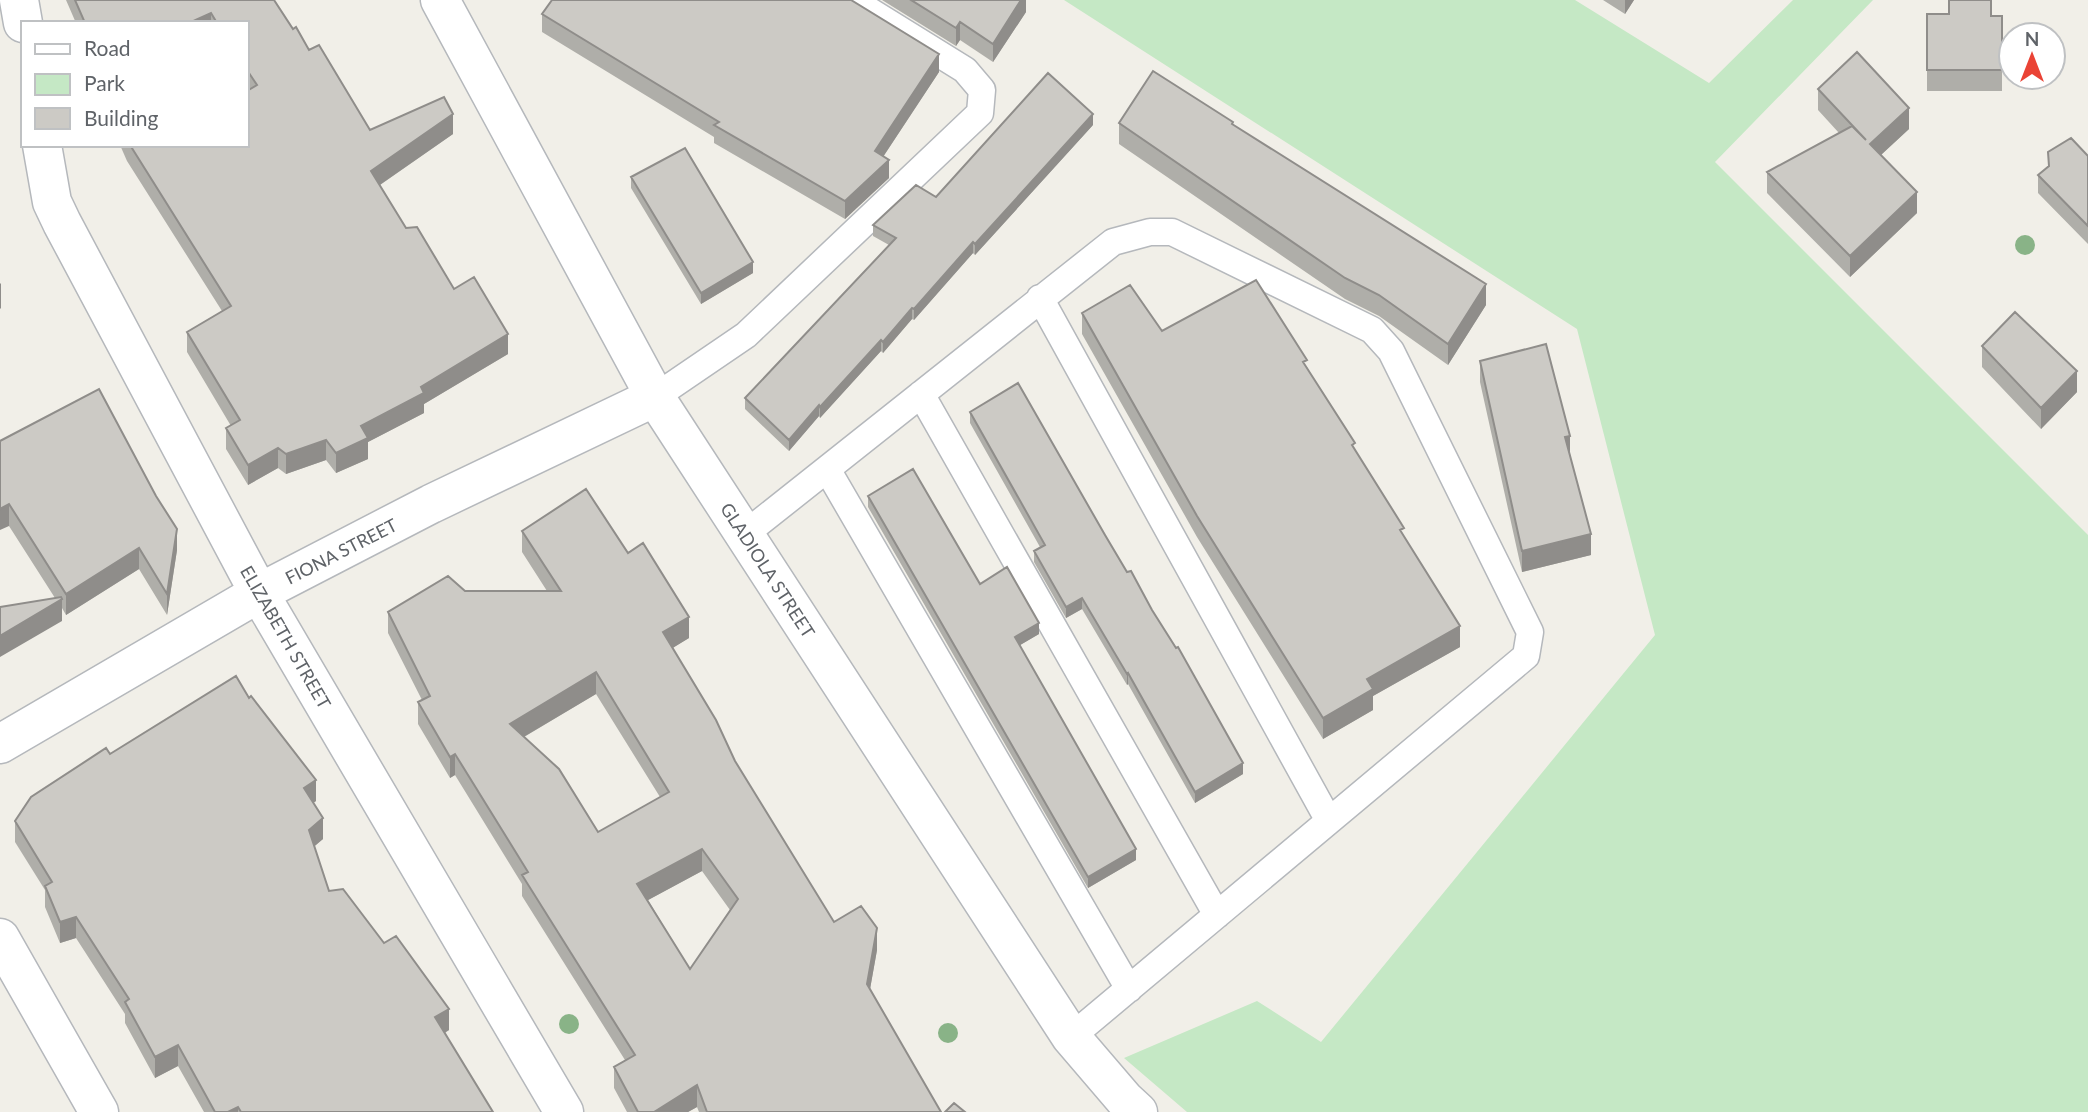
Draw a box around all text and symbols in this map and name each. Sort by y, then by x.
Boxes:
legend [21,21,248,147]
north arrow [1997,21,2067,91]
text: N [2025,27,2039,50]
text: Road [84,35,131,60]
text: Park [84,70,125,95]
text: Building [84,105,159,130]
street label: GLADIOLA STREET [716,498,820,642]
street label: FIONA STREET [281,513,401,589]
street label: ELIZABETH STREET [236,561,336,713]

